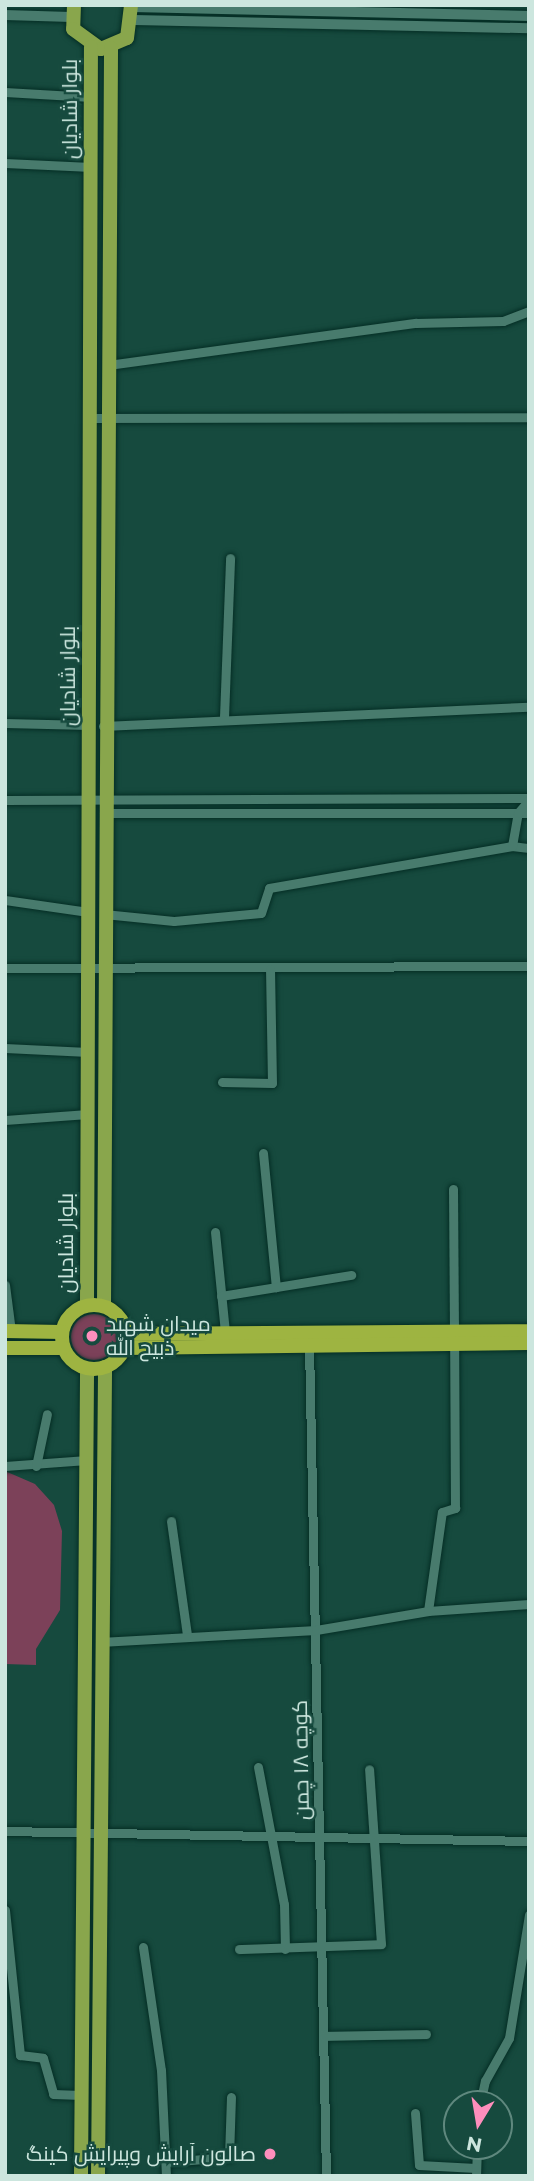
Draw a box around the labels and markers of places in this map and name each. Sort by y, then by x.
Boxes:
place label: میدان شهید ذبیح الله [106,1311,211,1361]
marker: میدان شهید ذبیح الله [84,1328,100,1344]
place label: صالون آرایش وپیرایش کینگ [26,2141,256,2167]
marker: صالون آرایش وپیرایش کینگ [262,2146,278,2162]

